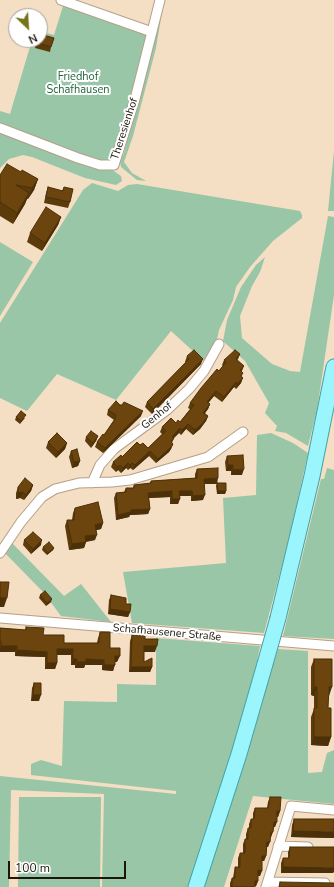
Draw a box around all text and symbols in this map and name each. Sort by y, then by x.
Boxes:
north arrow [8,8,48,48]
text: N [26,30,40,47]
park label: Friedhof Schafhausen [46,70,110,96]
street label: Theresienhof [109,96,141,162]
street label: Genhof [139,400,175,432]
street label: Schafhausener Straße [112,622,222,644]
scale bar [10,853,128,879]
text: 100 m [15,860,50,876]

